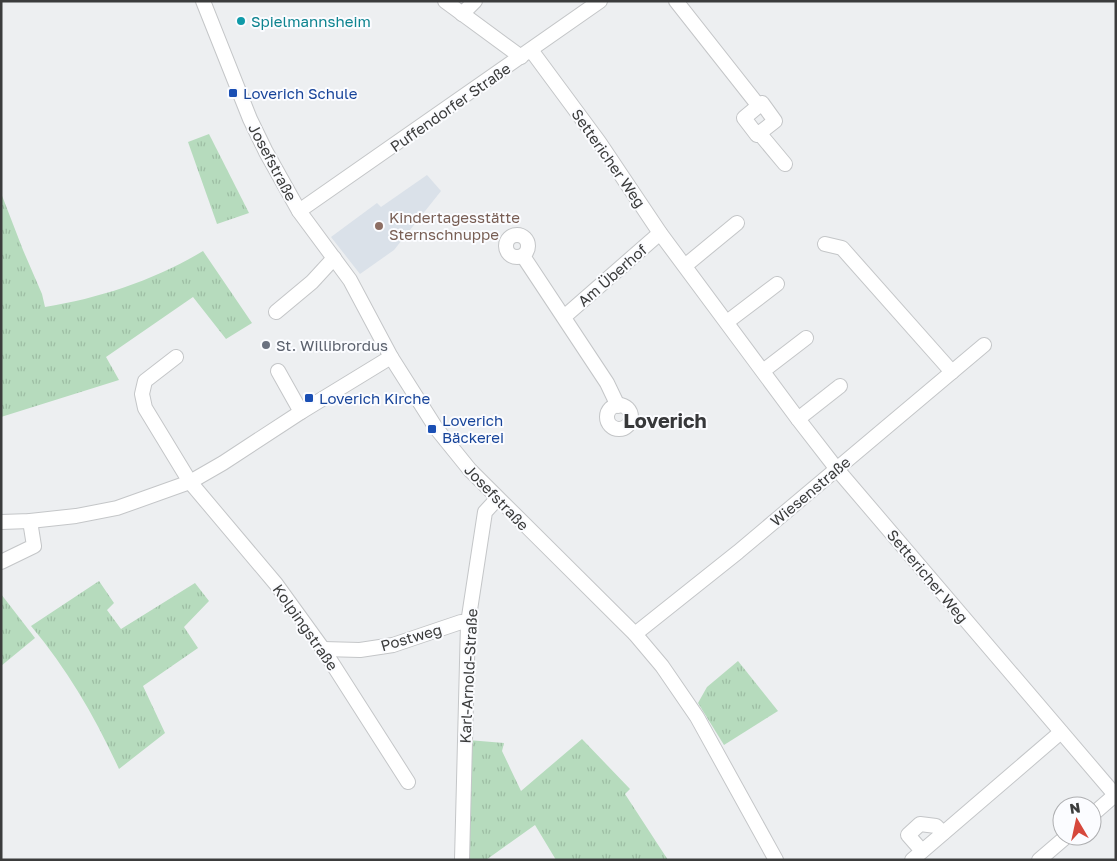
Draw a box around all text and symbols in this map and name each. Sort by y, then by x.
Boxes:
place label: Spielmannsheim [251,12,371,30]
marker: Spielmannsheim [235,15,247,27]
street label: Puffendorfer Straße [386,59,514,155]
place label: Loverich Schule [243,84,358,102]
marker: Loverich Schule [227,87,239,99]
street label: Settericher Weg [568,105,650,211]
street label: Josefstraße [245,120,301,204]
place label: Kindertagesstätte Sternschnuppe [389,208,520,243]
marker: Kindertagesstätte Sternschnuppe [373,220,385,232]
street label: Am Überhof [574,240,651,310]
place label: St. Willibrordus [276,336,388,354]
marker: St. Willibrordus [260,339,272,351]
place label: Loverich Kirche [319,389,430,407]
marker: Loverich Kirche [303,392,315,404]
district label: Loverich [623,408,707,432]
place label: Loverich Bäckerei [442,411,504,446]
marker: Loverich Bäckerei [426,423,438,435]
street label: Wiesenstraße [766,452,854,530]
street label: Josefstraße [461,460,533,534]
street label: Settericher Weg [884,526,972,626]
street label: Kolpingstraße [270,580,343,674]
street label: Karl-Arnold-Straße [455,608,481,744]
street label: Postweg [378,620,444,654]
north arrow [1052,796,1102,846]
text: N [1068,798,1081,817]

